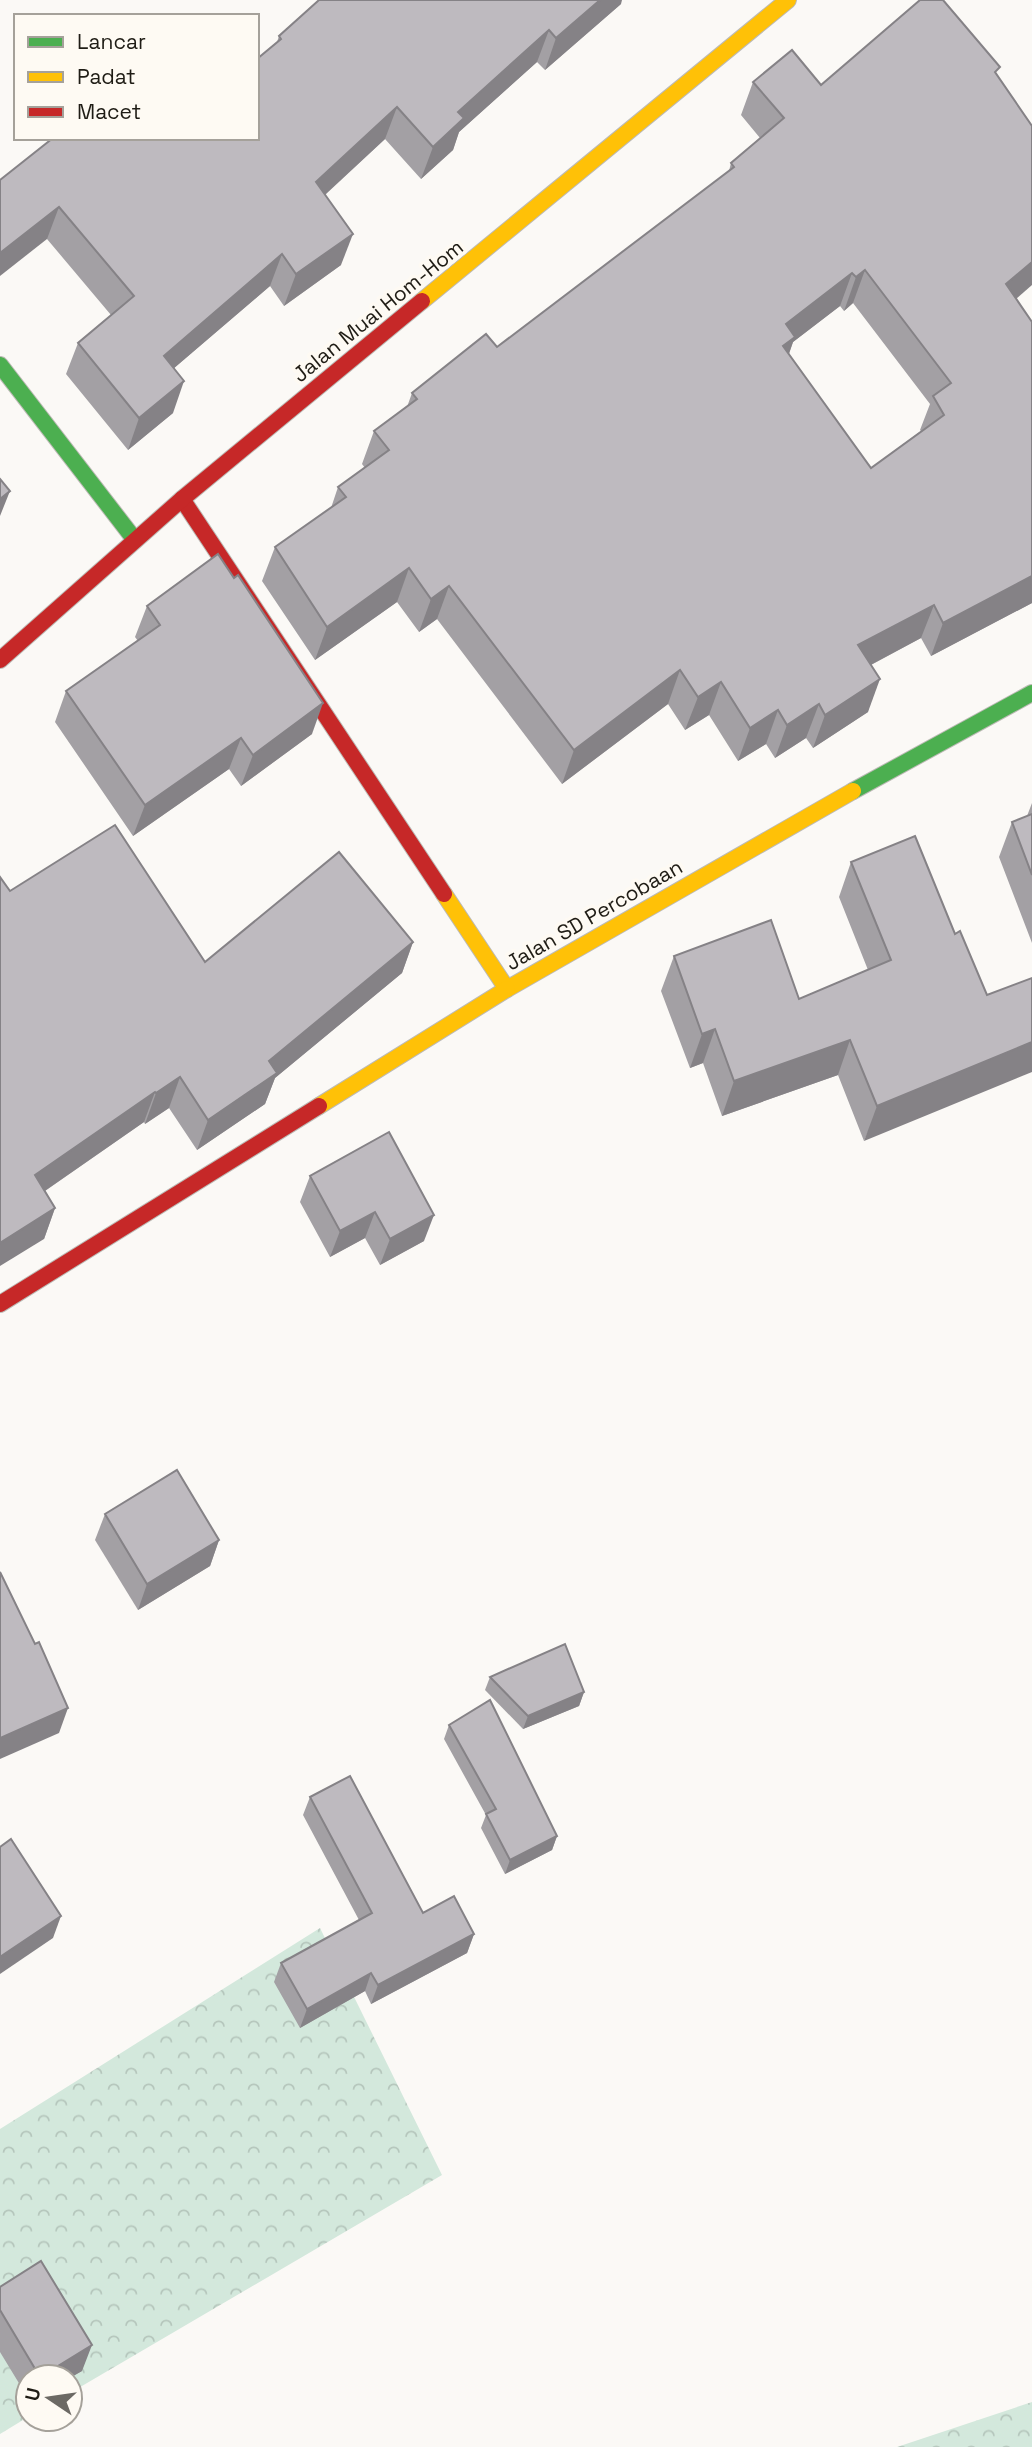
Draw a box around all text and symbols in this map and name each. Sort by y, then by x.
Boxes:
legend [14,14,259,140]
text: Lancar [77,28,146,55]
text: Padat [77,63,136,90]
text: Macet [77,98,141,125]
street label: Jalan Muai Hom-Hom [287,233,469,388]
street label: Jalan SD Percobaan [500,853,687,976]
north arrow [14,2363,84,2433]
text: U [19,2385,47,2403]

